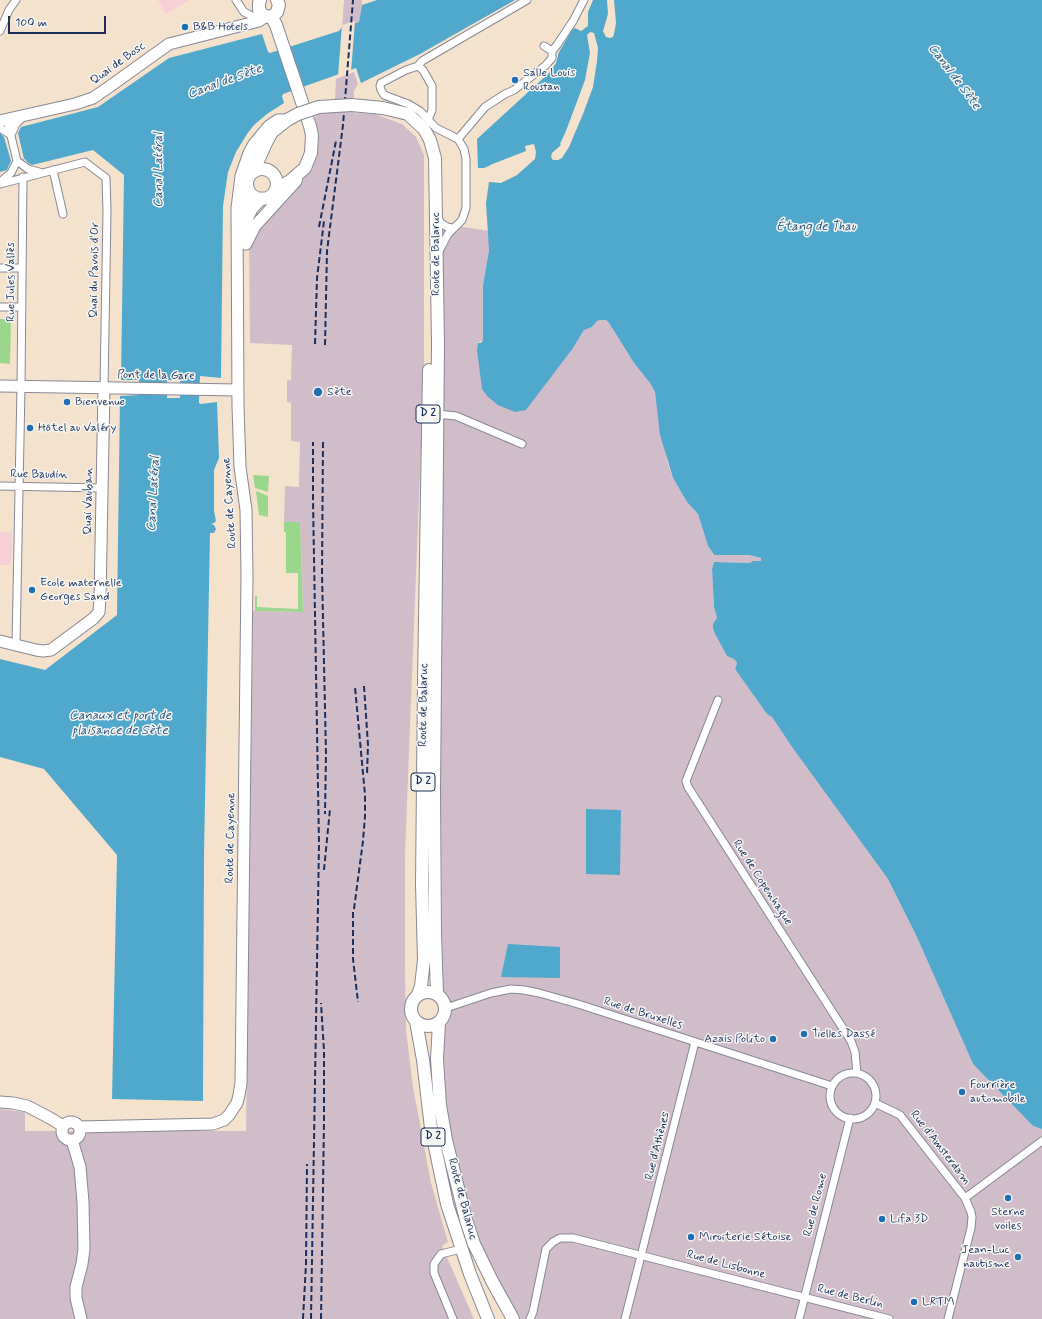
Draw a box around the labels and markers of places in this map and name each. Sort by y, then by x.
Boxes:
place label: B&B Hotels [193,20,248,34]
marker: B&B Hotels [180,22,190,32]
place label: Salle Louis Roustan [523,66,575,94]
marker: Salle Louis Roustan [510,75,520,85]
place label: Sète [327,385,352,399]
marker: Sète [312,386,324,398]
place label: Bienvenue [75,395,125,409]
marker: Bienvenue [62,397,72,407]
place label: Hôtel au Valéry [38,421,116,435]
marker: Hôtel au Valéry [25,423,35,433]
place label: Ecole maternelle Georges Sand [40,576,122,604]
marker: Ecole maternelle Georges Sand [27,585,37,595]
place label: Tielles Dassé [812,1027,875,1041]
marker: Tielles Dassé [799,1029,809,1039]
place label: Azais Polito [704,1032,765,1046]
marker: Azais Polito [768,1034,778,1044]
place label: Fourrière automobile [970,1078,1026,1106]
marker: Fourrière automobile [957,1087,967,1097]
marker: Sterne voiles [1003,1193,1013,1203]
place label: Sterne voiles [991,1205,1025,1233]
place label: Lifa 3D [890,1212,928,1226]
marker: Lifa 3D [877,1214,887,1224]
place label: Miroiterie Sétoise [699,1230,791,1244]
marker: Miroiterie Sétoise [686,1232,696,1242]
place label: Jean-Luc nautisme [961,1243,1010,1271]
marker: Jean-Luc nautisme [1013,1252,1023,1262]
place label: LRTM [922,1295,955,1309]
marker: LRTM [909,1297,919,1307]

